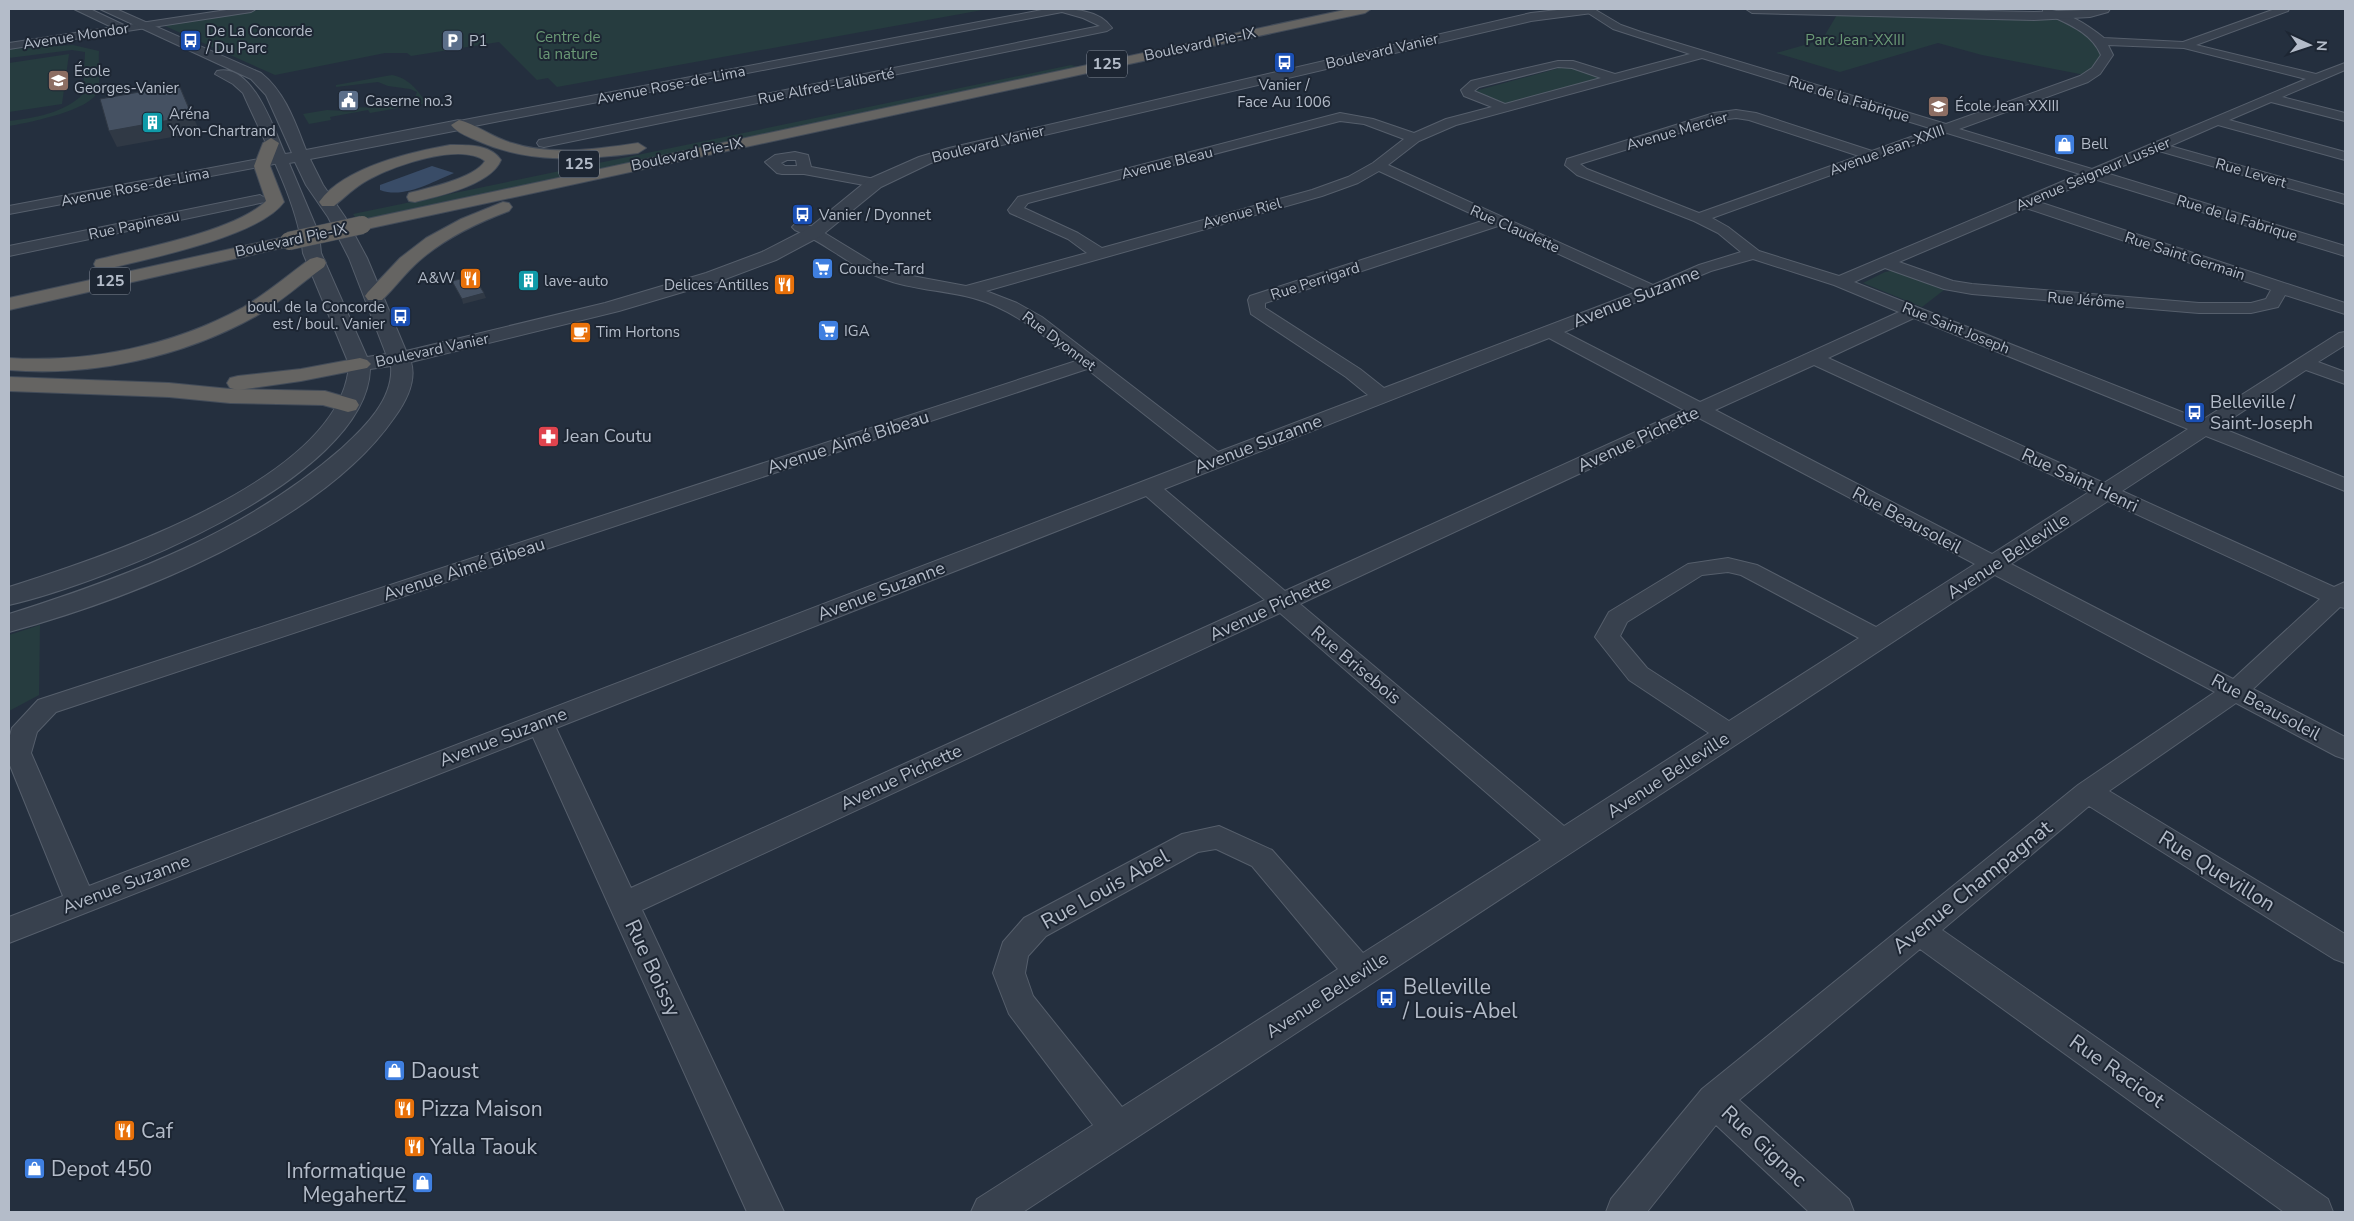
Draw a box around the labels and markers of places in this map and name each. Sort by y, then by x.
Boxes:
place label: De La Concorde / Du Parc [205,21,312,58]
bus stop icon: De La Concorde / Du Parc [178,28,202,52]
parking icon: P1 [441,29,465,53]
place label: P1 [469,31,488,51]
bus stop icon: Vanier / Face Au 1006 [1272,50,1296,74]
place label: École Georges-Vanier [74,61,180,98]
school or university icon: École Georges-Vanier [46,68,70,92]
place label: Vanier / Face Au 1006 [1237,75,1331,112]
public building icon: Caserne no.3 [337,89,361,113]
place label: Caserne no.3 [365,91,453,111]
school or university icon: École Jean XXIII [1927,94,1951,118]
place label: École Jean XXIII [1955,96,2059,116]
place label: Aréna Yvon-Chartrand [168,104,276,141]
building icon: Aréna Yvon-Chartrand [141,111,165,135]
shop icon: Bell [2053,132,2077,156]
place label: Bell [2081,134,2109,154]
bus stop icon: Vanier / Dyonnet [791,203,815,227]
place label: Vanier / Dyonnet [818,205,932,225]
supermarket icon: Couche-Tard [811,257,835,281]
place label: Couche-Tard [839,259,924,279]
restaurant icon: A&W [459,266,483,290]
place label: A&W [418,268,455,288]
building icon: lave-auto [516,269,540,293]
place label: lave-auto [544,271,608,291]
restaurant icon: Delices Antilles [773,273,797,297]
place label: Delices Antilles [664,275,769,295]
place label: boul. de la Concorde est / boul. Vanier [247,297,386,334]
bus stop icon: boul. de la Concorde est / boul. Vanier [389,304,413,328]
supermarket icon: IGA [816,319,840,343]
cafe icon: Tim Hortons [568,320,592,344]
place label: IGA [844,321,870,341]
place label: Tim Hortons [596,322,680,342]
place label: Belleville / Saint-Joseph [2210,390,2313,435]
bus stop icon: Belleville / Saint-Joseph [2182,400,2206,424]
pharmacy icon: Jean Coutu [536,424,560,448]
place label: Jean Coutu [563,424,652,448]
place label: Belleville / Louis-Abel [1402,973,1518,1025]
bus stop icon: Belleville / Louis-Abel [1375,987,1399,1011]
place label: Daoust [411,1057,479,1085]
shop icon: Daoust [383,1059,407,1083]
place label: Pizza Maison [421,1095,543,1123]
restaurant icon: Pizza Maison [393,1097,417,1121]
place label: Caf [141,1117,174,1145]
restaurant icon: Caf [113,1119,137,1143]
place label: Yalla Taouk [429,1133,538,1161]
restaurant icon: Yalla Taouk [402,1135,426,1159]
place label: Depot 450 [51,1155,152,1183]
shop icon: Depot 450 [23,1157,47,1181]
place label: Informatique MegahertZ [286,1157,406,1209]
shop icon: Informatique MegahertZ [410,1171,434,1195]

